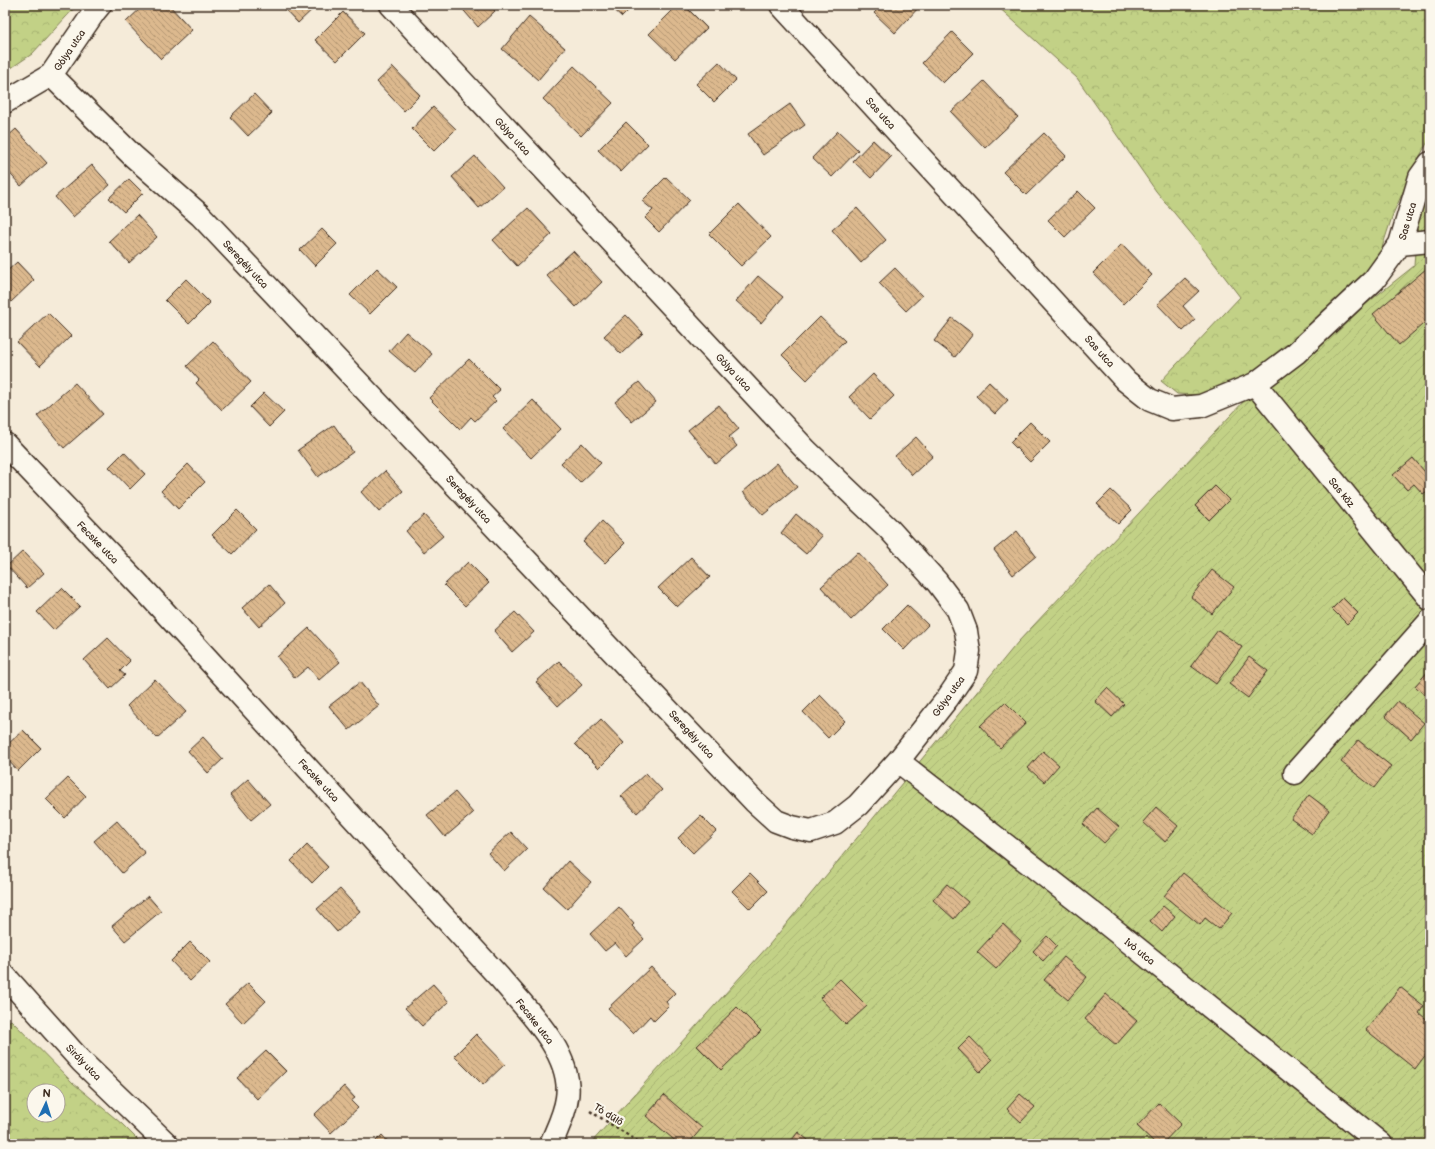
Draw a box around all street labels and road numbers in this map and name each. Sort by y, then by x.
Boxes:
street label: Gólya utca [52,27,88,74]
street label: Sas utca [863,95,898,132]
street label: Gólya utca [492,115,533,158]
street label: Sas utca [1397,201,1419,242]
street label: Seregély utca [220,238,271,291]
street label: Sas utca [1082,333,1117,370]
street label: Gólya utca [713,351,754,394]
street label: Seregély utca [443,473,494,526]
street label: Sas köz [1326,475,1357,510]
street label: Fecske utca [74,519,121,567]
street label: Gólya utca [930,674,968,719]
street label: Seregély utca [666,708,717,761]
street label: Fecske utca [295,757,341,805]
street label: Ivó utca [1122,936,1157,968]
street label: Fecske utca [513,996,556,1047]
street label: Sirály utca [63,1042,104,1083]
street label: Tó dűlő [591,1101,625,1129]

